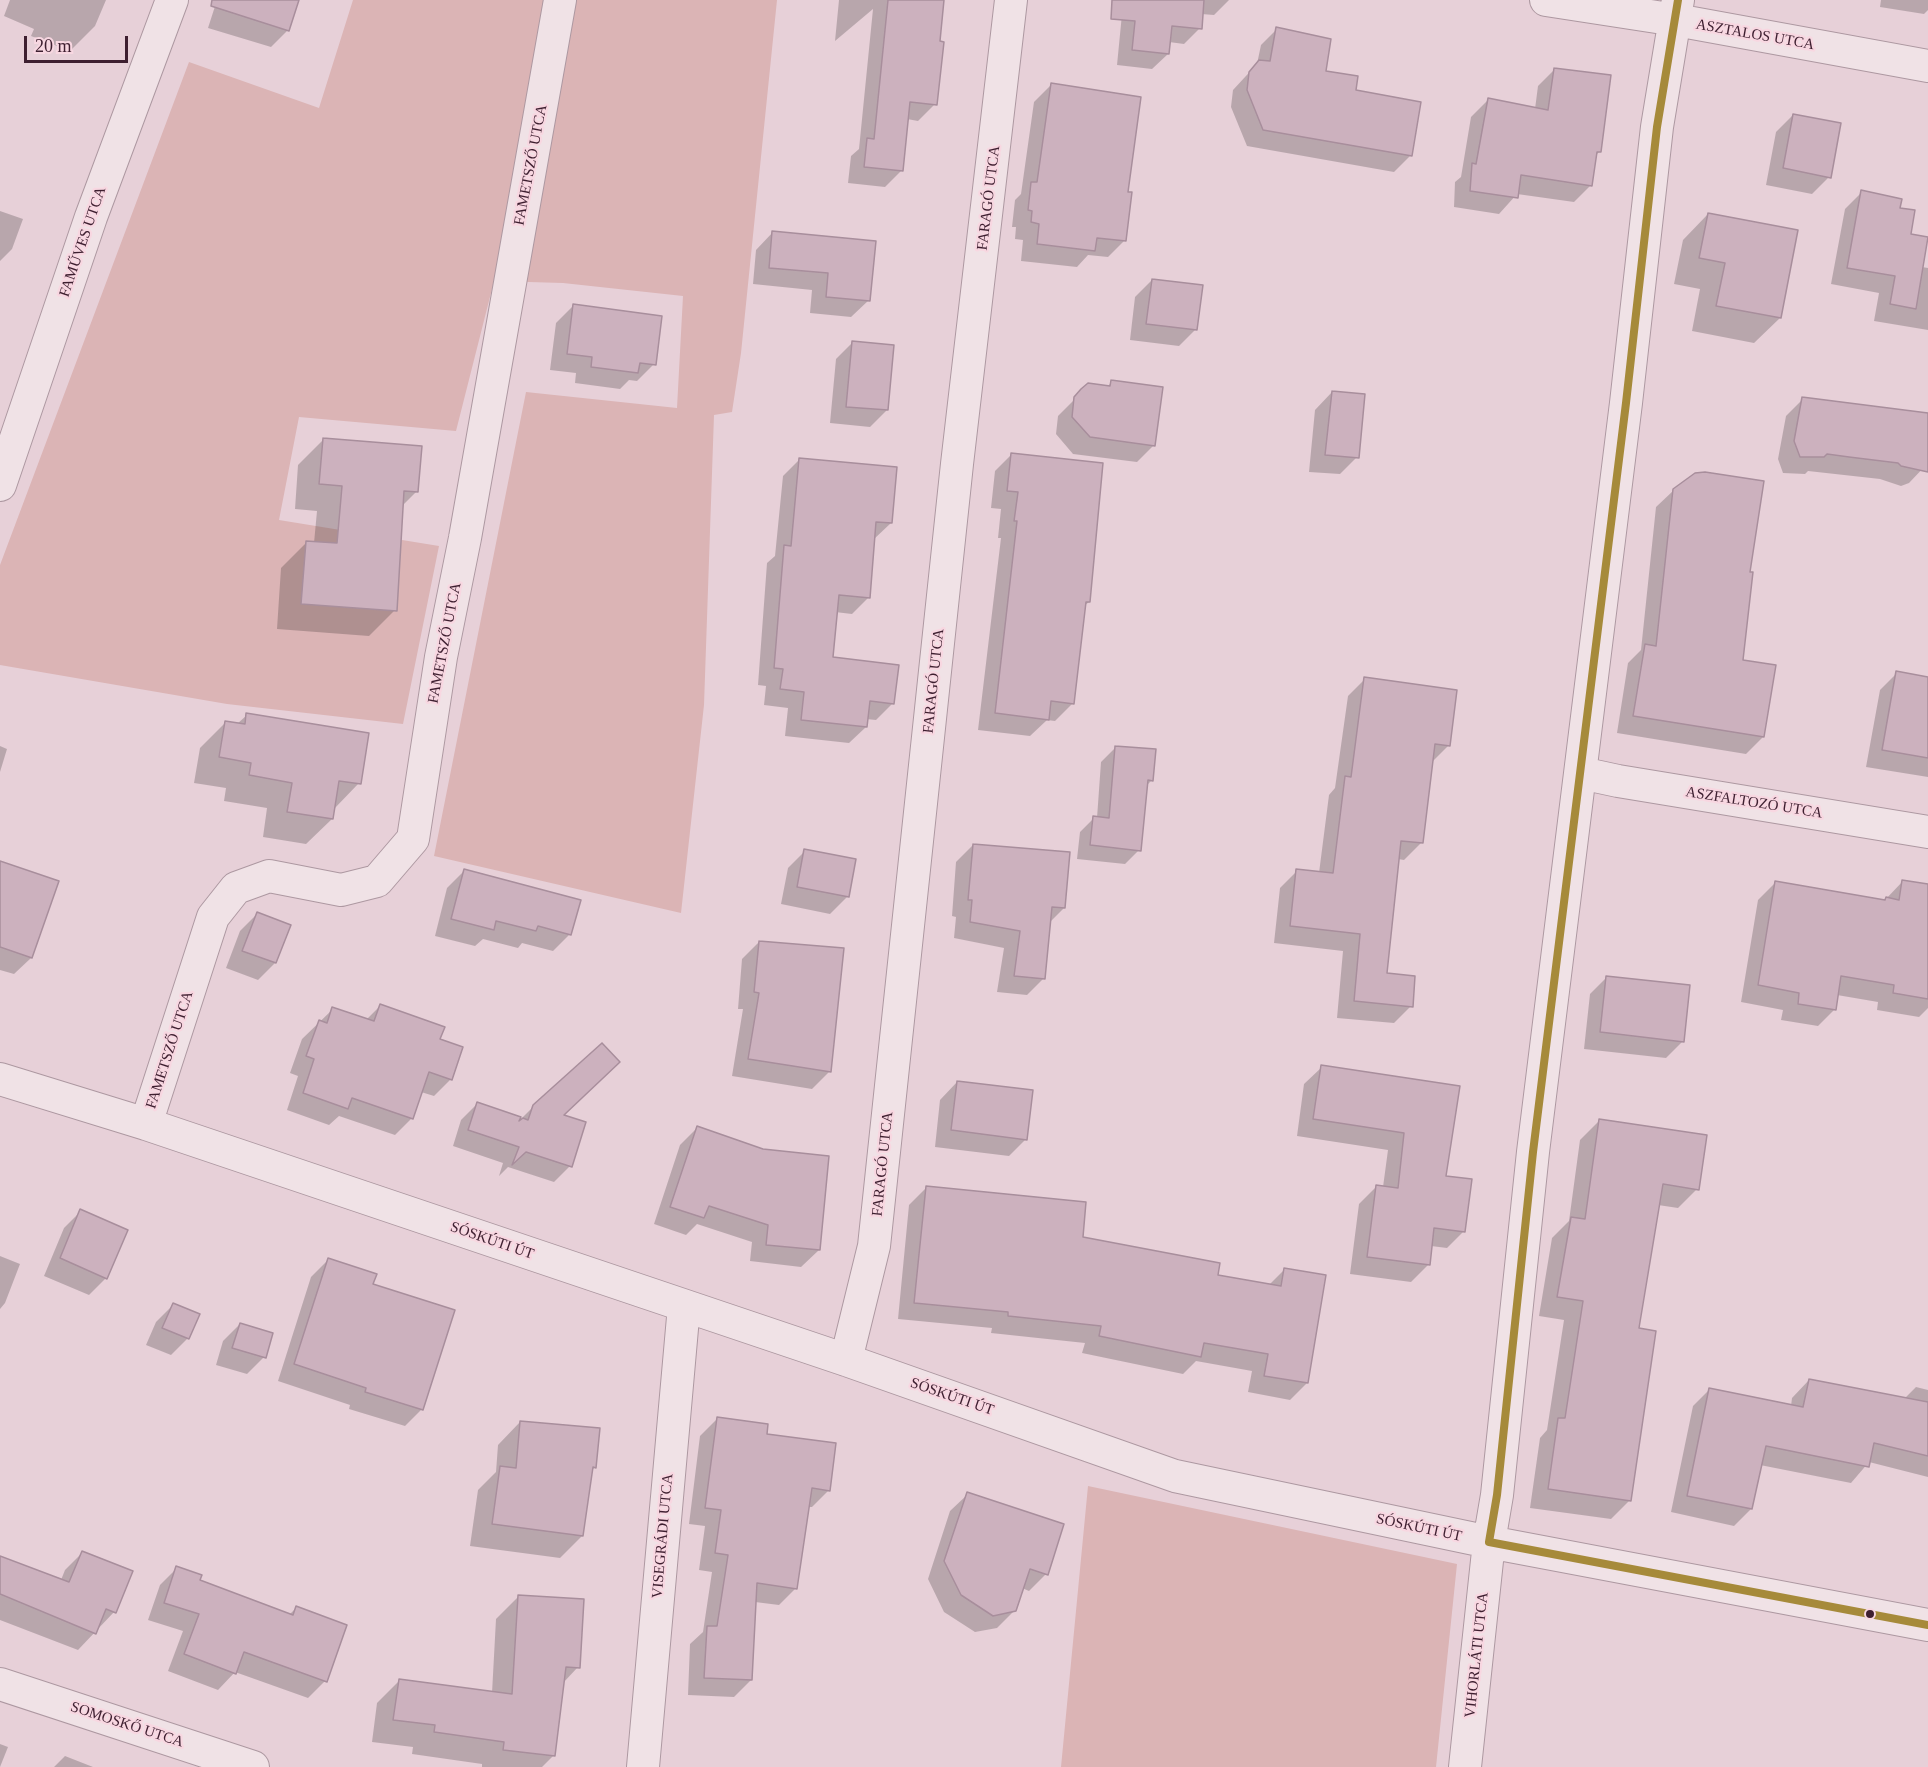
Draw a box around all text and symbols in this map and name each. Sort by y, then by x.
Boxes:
street label: ASZTALOS UTCA [1694,16,1816,54]
scale bar [27,24,130,62]
text: 20 m [35,36,72,56]
street label: FAMETSZŐ UTCA [510,103,552,227]
street label: FARAGÓ UTCA [974,145,1004,251]
street label: FAMŰVES UTCA [56,185,110,299]
street label: FAMETSZŐ UTCA [424,581,466,705]
street label: FARAGÓ UTCA [920,628,948,734]
street label: ASZFALTOZÓ UTCA [1684,783,1824,823]
street label: FAMETSZŐ UTCA [142,989,198,1111]
street label: FARAGÓ UTCA [869,1111,897,1217]
street label: SÓSKÚTI ÚT [448,1218,536,1264]
street label: SÓSKÚTI ÚT [908,1374,996,1420]
street label: VISEGRÁDI UTCA [649,1473,677,1599]
street label: SÓSKÚTI ÚT [1375,1510,1463,1546]
street label: VIHORLÁTI UTCA [1461,1591,1493,1719]
unlabelled marker [1864,1608,1876,1620]
street label: SOMOSKŐ UTCA [68,1698,186,1752]

